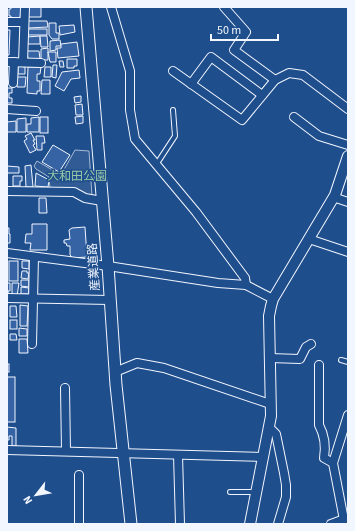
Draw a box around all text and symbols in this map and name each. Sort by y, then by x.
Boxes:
scale bar [211,16,278,42]
text: 50 m [217,22,241,39]
park label: 大和田公園 [47,168,107,185]
street label: 産業道路 [84,242,104,292]
north arrow [16,475,56,515]
text: N [20,493,36,507]

